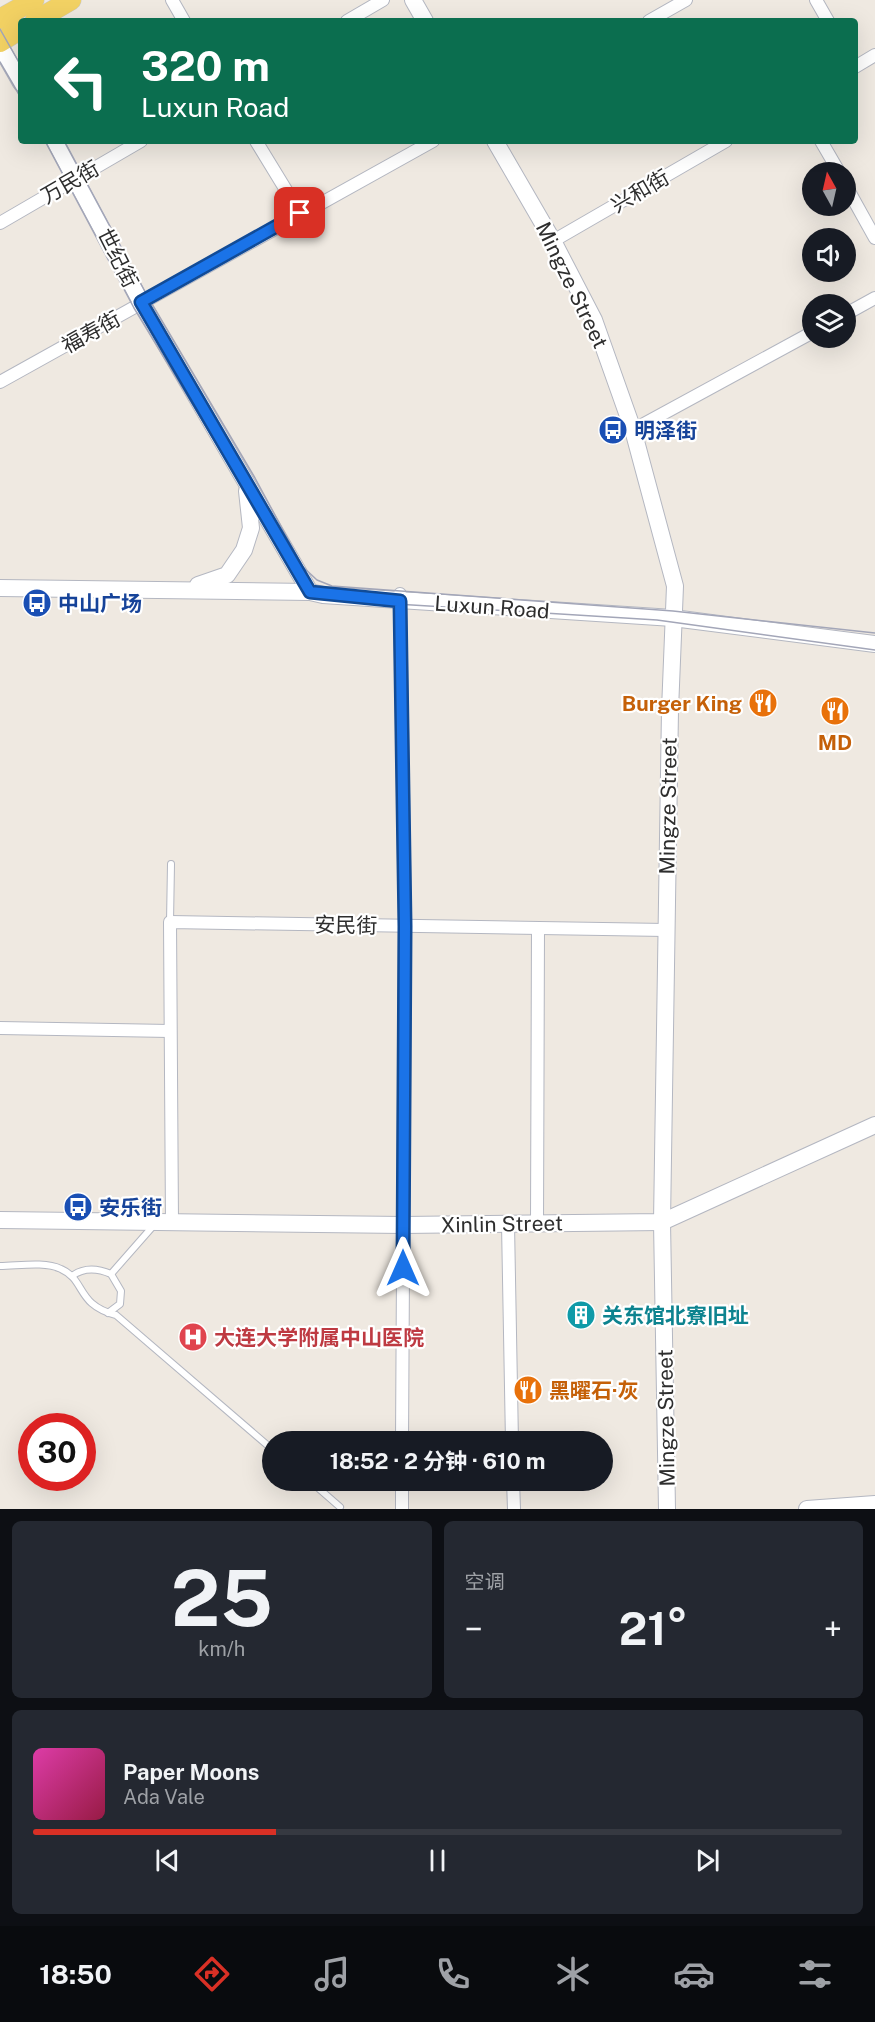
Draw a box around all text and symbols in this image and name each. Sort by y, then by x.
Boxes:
text: 320 m [141,41,270,90]
icon: left [42,42,120,120]
text: Luxun Road [141,91,289,123]
street label: 万民街 [36,155,104,209]
north arrow [802,162,856,216]
map controls [802,162,856,348]
street label: 兴和街 [606,164,674,218]
pin [274,187,325,238]
icon: arrive [283,196,316,229]
street label: Mingze Street [531,218,613,352]
street label: 世纪街 [93,224,143,292]
button: sound [802,228,856,282]
button: layers [802,294,856,348]
street label: 福寿街 [57,306,125,358]
bus stop icon: 明泽街 [597,414,629,446]
place label: 明泽街 [634,418,697,443]
bus stop icon: 中山广场 [21,587,53,619]
place label: 中山广场 [58,591,142,616]
street label: Luxun Road [434,591,550,623]
restaurant icon: Burger King [747,687,779,719]
place label: Burger King [622,691,742,716]
restaurant icon: MD [819,695,851,727]
place label: MD [818,730,852,755]
street label: Mingze Street [654,737,682,875]
street label: 安民街 [314,912,378,938]
bus stop icon: 安乐街 [62,1191,94,1223]
place label: 安乐街 [99,1195,162,1220]
street label: Xinlin Street [441,1210,563,1238]
position arrow [371,1236,435,1300]
building icon: 关东馆北寮旧址 [565,1299,597,1331]
place label: 关东馆北寮旧址 [602,1303,749,1328]
hospital icon: 大连大学附属中山医院 [177,1321,209,1353]
place label: 大连大学附属中山医院 [214,1325,424,1350]
street label: Mingze Street [652,1349,680,1487]
restaurant icon: 黑曜石·灰 [512,1374,544,1406]
place label: 黑曜石·灰 [549,1378,638,1403]
speed limit sign: 30 [18,1413,96,1491]
text: 18:52 · 2 分钟 · 610 m [330,1448,545,1474]
text: 25 [171,1552,273,1644]
text: 空调 [465,1570,505,1594]
text: 21° [619,1602,688,1655]
text: − [465,1610,483,1648]
text: + [824,1610,842,1648]
text: km/h [198,1637,245,1661]
text: Paper Moons [123,1759,259,1785]
text: Ada Vale [123,1785,205,1809]
icon: previous [151,1844,184,1877]
icon: pause [421,1844,454,1877]
icon: next [691,1844,724,1877]
icon: directions [191,1953,233,1995]
icon: music [311,1953,353,1995]
icon: phone [432,1953,474,1995]
icon: climate [552,1953,594,1995]
icon: car [673,1953,715,1995]
icon: filters [794,1953,836,1995]
text: 18:50 [39,1958,112,1990]

